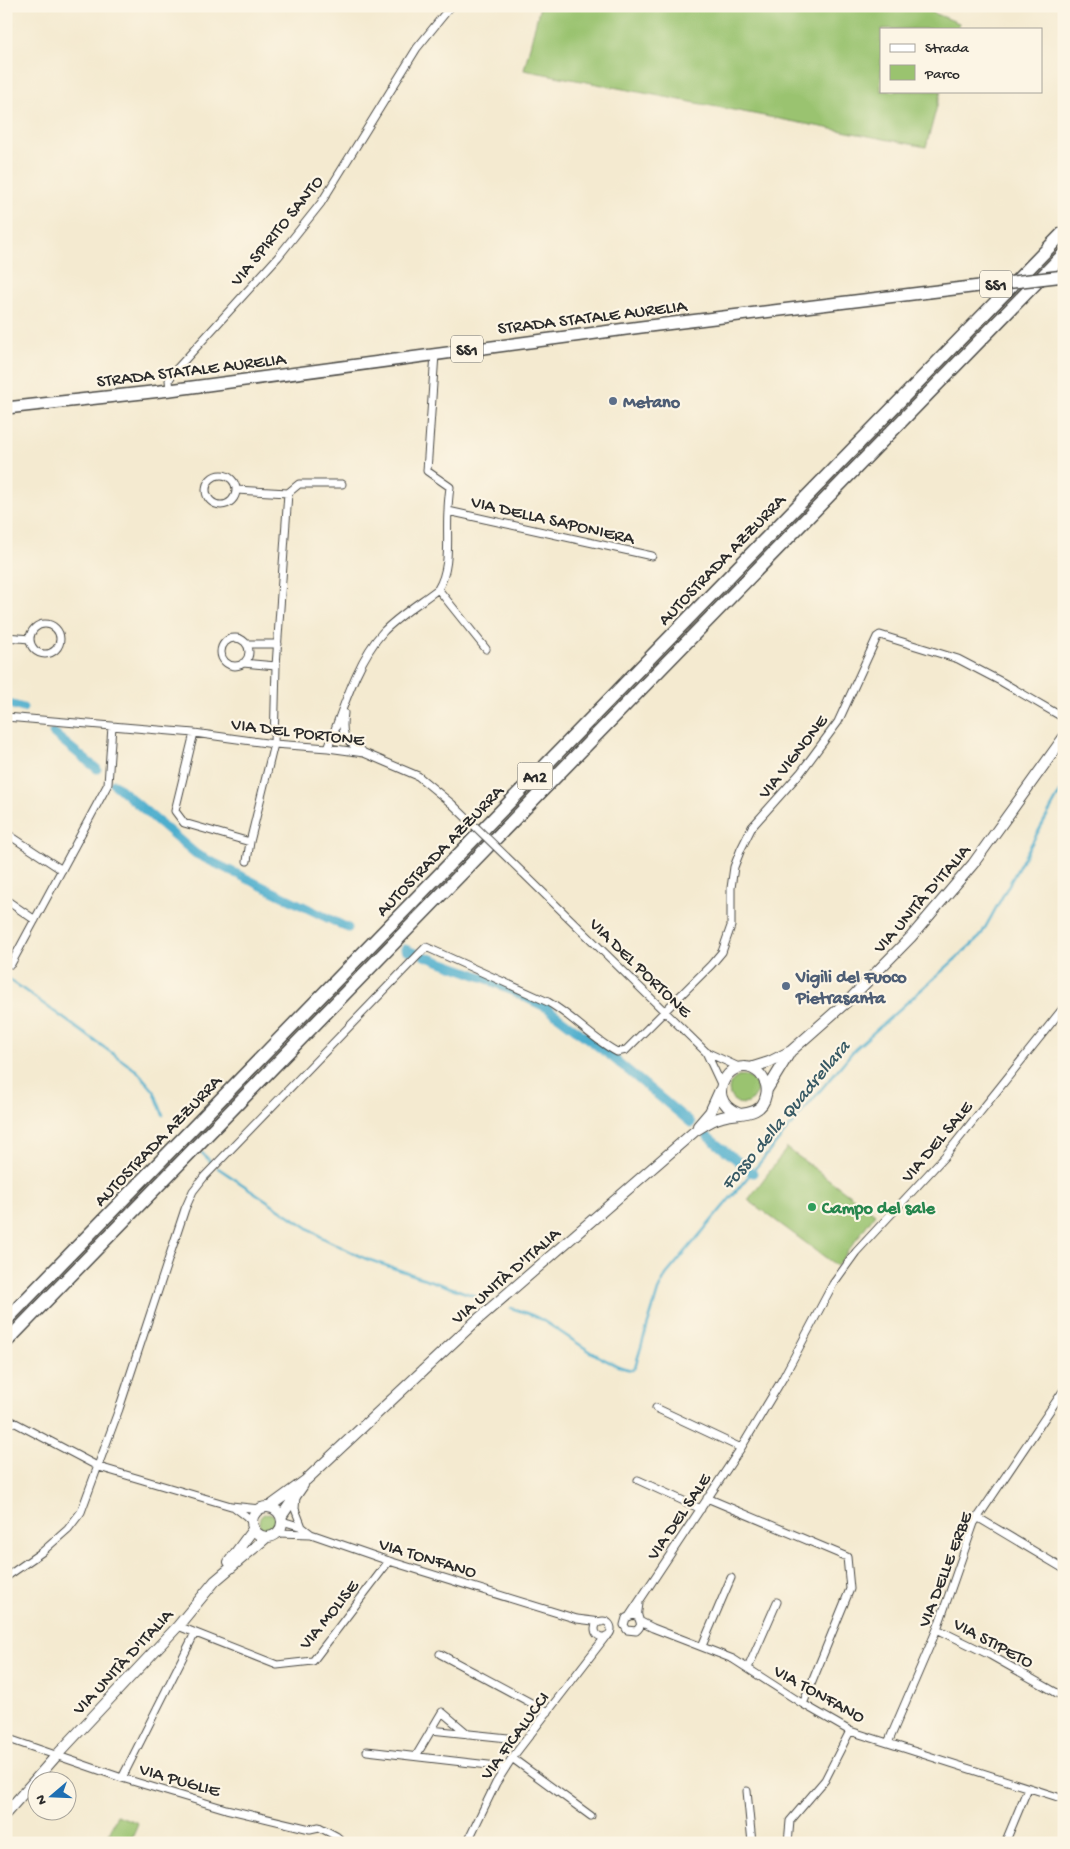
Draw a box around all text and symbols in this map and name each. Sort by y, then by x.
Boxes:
legend [880,28,1042,92]
text: Strada [925,40,970,58]
text: Parco [924,66,960,84]
street label: VIA SPIRITO SANTO [226,172,329,292]
road number: SS1 [980,270,1012,298]
street label: STRADA STATALE AURELIA [496,296,690,341]
road number: SS1 [451,336,483,362]
street label: STRADA STATALE AURELIA [95,349,289,394]
place label: Metano [623,393,681,414]
marker: Metano [607,395,619,407]
street label: AUTOSTRADA AZZURRA [655,490,792,631]
street label: VIA DELLA SAPONIERA [468,492,638,551]
street label: VIA VIGNONE [754,711,834,804]
street label: VIA DEL PORTONE [229,715,366,752]
road number: A12 [518,762,552,789]
street label: AUTOSTRADA AZZURRA [373,781,510,922]
street label: VIA UNITÀ D'ITALIA [869,839,977,959]
street label: VIA DEL PORTONE [583,914,695,1023]
place label: Vigili del Fuoco Pietrasanta [795,968,907,1010]
marker: Vigili del Fuoco Pietrasanta [780,980,792,992]
water label: Fosso della Quadrellara [717,1036,857,1196]
street label: AUTOSTRADA AZZURRA [91,1071,228,1212]
street label: VIA DEL SALE [897,1097,979,1188]
place label: Campo del sale [821,1199,936,1220]
marker: Campo del sale [806,1201,818,1213]
street label: VIA UNITÀ D'ITALIA [447,1222,566,1330]
street label: VIA DEL SALE [643,1470,717,1565]
street label: VIA DELLE ERBE [914,1509,978,1631]
street label: VIA TONFANO [375,1534,479,1584]
street label: VIA MOLISE [295,1576,365,1655]
street label: VIA UNITÀ D'ITALIA [68,1604,179,1721]
street label: VIA STIPETO [948,1614,1037,1674]
street label: VIA TONFANO [769,1661,868,1729]
street label: VIA FICALUCCI [476,1688,555,1786]
street label: VIA PUGLIE [136,1760,223,1803]
north arrow [28,1772,78,1822]
text: N [33,1792,52,1807]

